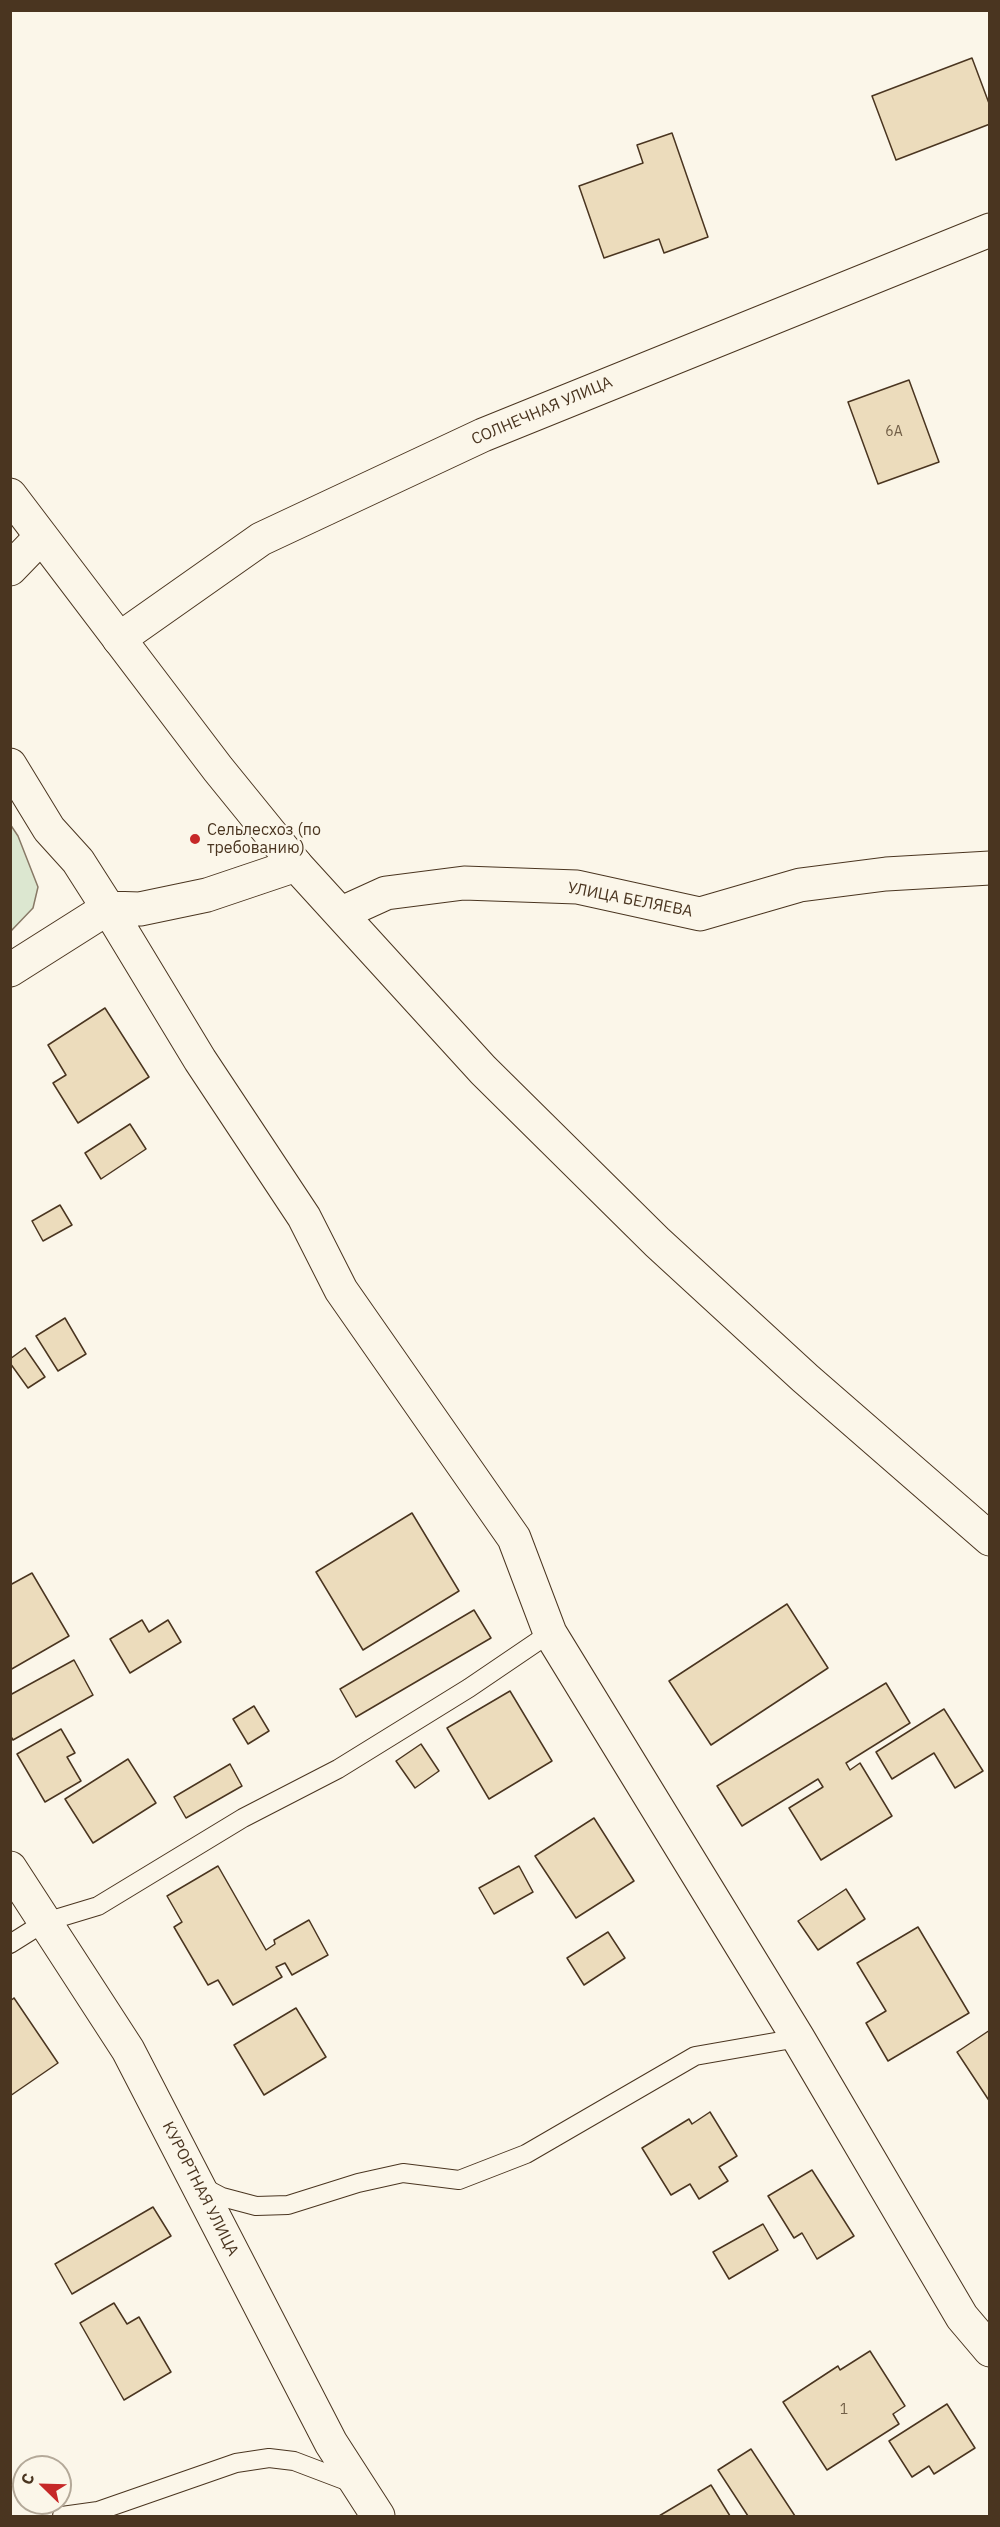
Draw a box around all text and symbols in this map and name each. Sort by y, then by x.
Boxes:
street label: СОЛНЕЧНАЯ УЛИЦА [469,373,615,449]
house number: 6А [885,424,903,440]
place label: Сельлесхоз (по требованию) [207,820,321,858]
marker: Сельлесхоз (по требованию) [188,832,202,846]
street label: УЛИЦА БЕЛЯЕВА [566,878,694,922]
street label: КУРОРТНАЯ УЛИЦА [158,2118,242,2260]
house number: 1 [840,2402,848,2418]
north arrow [12,2455,72,2515]
text: С [16,2470,39,2487]

